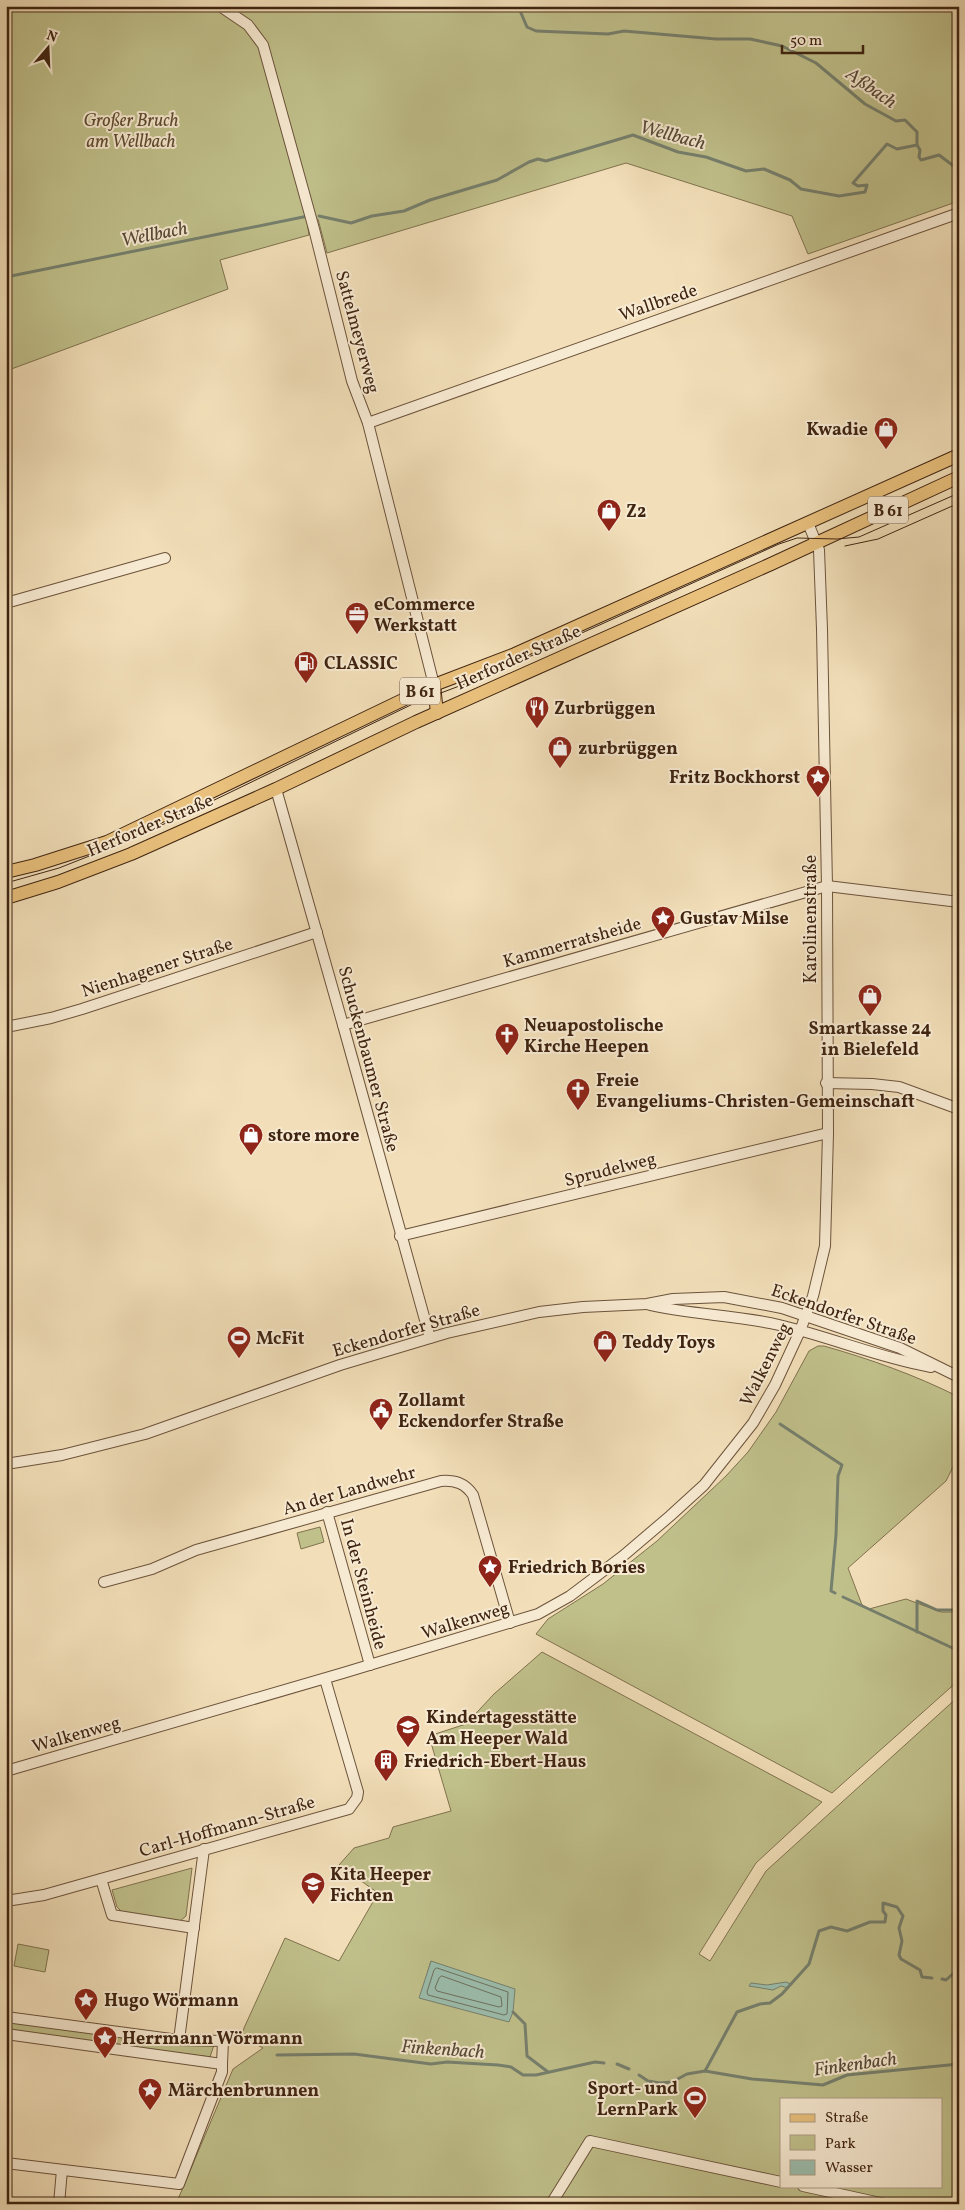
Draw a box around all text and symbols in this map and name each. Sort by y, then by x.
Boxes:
north arrow [22,22,72,72]
scale bar [782,22,864,54]
text: N [44,26,60,48]
text: 50 m [790,31,822,52]
water label: Aßbach [839,61,902,116]
park label: Großer Bruch am Wellbach [84,109,179,155]
water label: Wellbach [637,115,708,157]
water label: Wellbach [119,216,190,254]
street label: Sattelmeyerweg [328,268,385,397]
street label: Wallbrede [616,278,701,328]
shop icon: Kwadie [873,416,899,450]
place label: Kwadie [806,418,868,443]
road number: B 61 [868,496,908,524]
shop icon: Z2 [596,498,622,532]
place label: Z2 [626,500,646,525]
place label: eCommerce Werkstatt [374,593,475,639]
office icon: eCommerce Werkstatt [344,601,370,635]
street label: Herforder Straße [452,620,585,697]
fuel station icon: CLASSIC [293,650,319,684]
place label: CLASSIC [324,652,398,677]
road number: B 61 [400,678,440,704]
restaurant icon: Zurbrüggen [524,695,550,729]
place label: Zurbrüggen [554,697,656,722]
shop icon: zurbrüggen [547,735,573,769]
place label: zurbrüggen [578,737,678,762]
place icon: Fritz Bockhorst [805,764,831,798]
place label: Fritz Bockhorst [669,766,800,791]
street label: Herforder Straße [84,789,218,864]
street label: Karolinenstraße [799,855,824,983]
place icon: Gustav Milse [650,905,676,939]
place label: Gustav Milse [680,907,789,932]
street label: Kammerratsheide [500,912,644,975]
street label: Nienhagener Straße [78,932,236,1005]
street label: Schuckenbaumer Straße [331,964,404,1155]
shop icon: Smartkasse 24 in Bielefeld [857,983,883,1017]
place label: Neuapostolische Kirche Heepen [524,1014,663,1060]
place label: Smartkasse 24 in Bielefeld [809,1017,931,1063]
church icon: Neuapostolische Kirche Heepen [494,1022,520,1056]
place label: Freie Evangeliums-Christen-Gemeinschaft [596,1069,915,1115]
church icon: Freie Evangeliums-Christen-Gemeinschaft [565,1077,591,1111]
shop icon: store more [238,1122,264,1156]
place label: store more [268,1124,359,1149]
street label: Sprudelweg [562,1147,659,1194]
street label: Eckendorfer Straße [767,1279,920,1352]
street label: Eckendorfer Straße [330,1298,483,1364]
street label: Walkenweg [735,1319,798,1411]
sports icon: McFit [226,1325,252,1359]
place label: McFit [256,1327,305,1352]
shop icon: Teddy Toys [592,1329,618,1363]
place label: Teddy Toys [622,1331,715,1356]
place label: Zollamt Eckendorfer Straße [398,1389,564,1435]
public building icon: Zollamt Eckendorfer Straße [368,1397,394,1431]
street label: An der Landwehr [280,1460,419,1522]
street label: In der Steinheide [333,1516,392,1653]
place icon: Friedrich Bories [477,1554,503,1588]
place label: Friedrich Bories [508,1556,645,1581]
street label: Walkenweg [418,1596,512,1647]
place label: Kindertagesstätte Am Heeper Wald [426,1706,577,1752]
street label: Walkenweg [29,1711,123,1760]
school or university icon: Kindertagesstätte Am Heeper Wald [395,1714,421,1748]
building icon: Friedrich-Ebert-Haus [373,1748,399,1782]
place label: Friedrich-Ebert-Haus [404,1750,586,1775]
street label: Carl-Hoffmann-Straße [137,1790,318,1865]
place label: Kita Heeper Fichten [330,1863,432,1909]
school or university icon: Kita Heeper Fichten [300,1871,326,1905]
place icon: Hugo Wörmann [73,1987,99,2021]
place label: Hugo Wörmann [104,1989,239,2014]
place icon: Herrmann Wörmann [92,2025,118,2059]
place label: Herrmann Wörmann [122,2027,303,2052]
water label: Finkenbach [400,2034,485,2066]
water label: Finkenbach [812,2046,898,2084]
place icon: Märchenbrunnen [137,2077,163,2111]
place label: Sport- und LernPark [587,2077,678,2123]
place label: Märchenbrunnen [168,2079,319,2104]
sports icon: Sport- und LernPark [682,2085,708,2119]
legend [780,2098,942,2188]
text: Straße [825,2108,868,2129]
text: Park [825,2134,856,2155]
text: Wasser [825,2158,873,2179]

